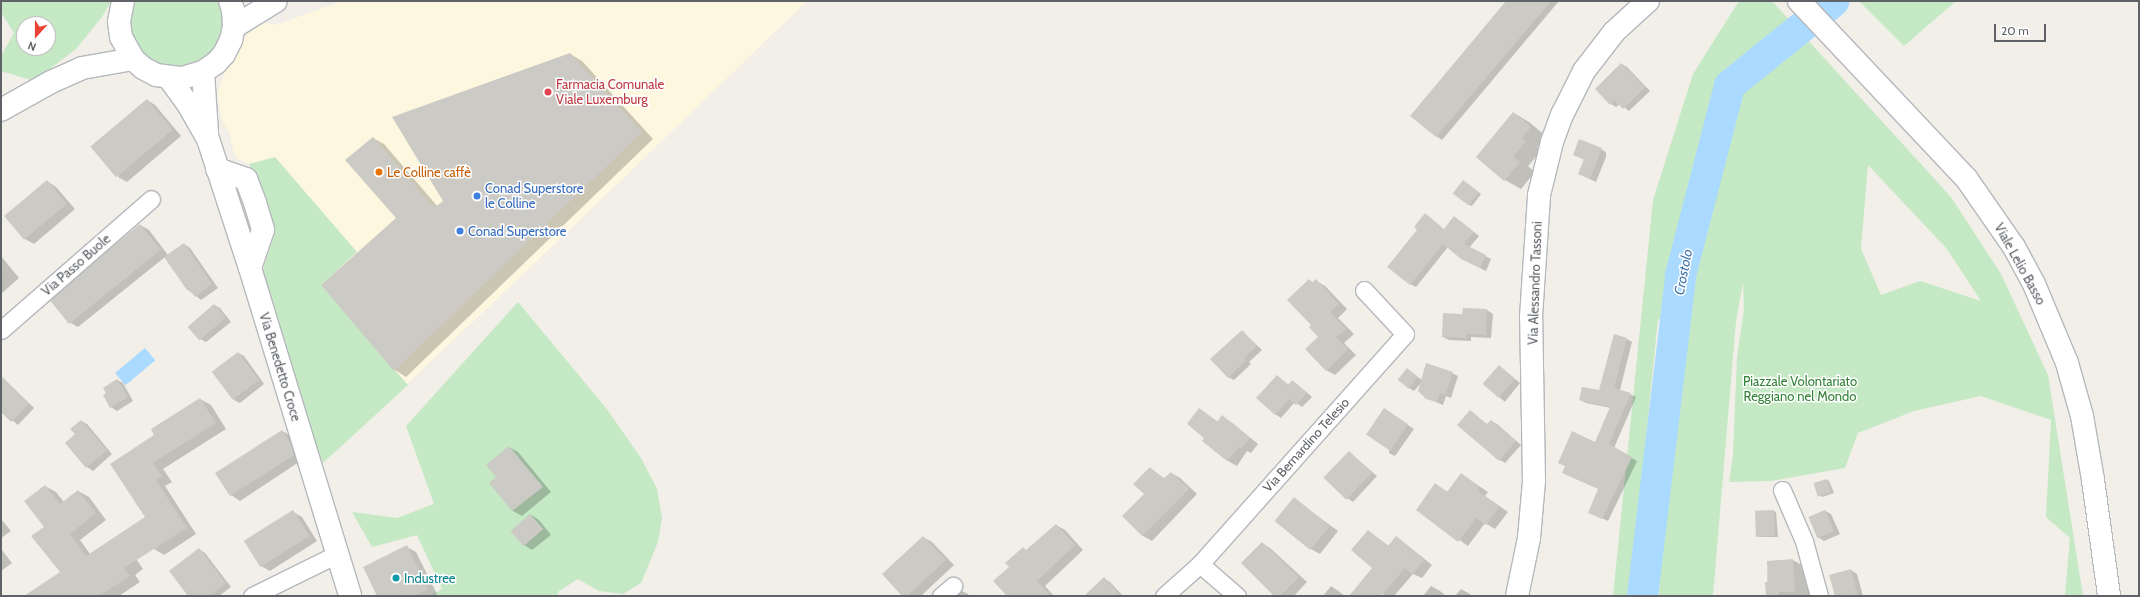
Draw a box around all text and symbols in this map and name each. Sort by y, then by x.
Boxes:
north arrow [16,16,56,56]
scale bar [1996,16,2048,42]
text: 20 m [2001,23,2029,38]
text: N [26,38,38,54]
place label: Farmacia Comunale Viale Luxemburg [556,77,664,108]
marker: Farmacia Comunale Viale Luxemburg [543,87,553,97]
place label: Le Colline caffè [387,164,471,180]
marker: Le Colline caffè [374,167,384,177]
place label: Conad Superstore le Colline [485,181,583,212]
marker: Conad Superstore le Colline [472,191,482,201]
street label: Viale Lelio Basso [1991,220,2049,308]
street label: Via Alessandro Tassoni [1525,221,1545,345]
place label: Conad Superstore [468,223,566,239]
marker: Conad Superstore [455,226,465,236]
street label: Via Passo Buole [38,231,114,299]
water label: Crostolo [1670,248,1696,296]
street label: Via Benedetto Croce [256,311,304,423]
park label: Piazzale Volontariato Reggiano nel Mondo [1743,374,1857,405]
street label: Via Bernardino Telesio [1260,395,1352,495]
place label: Industree [404,570,456,586]
marker: Industree [391,573,401,583]

